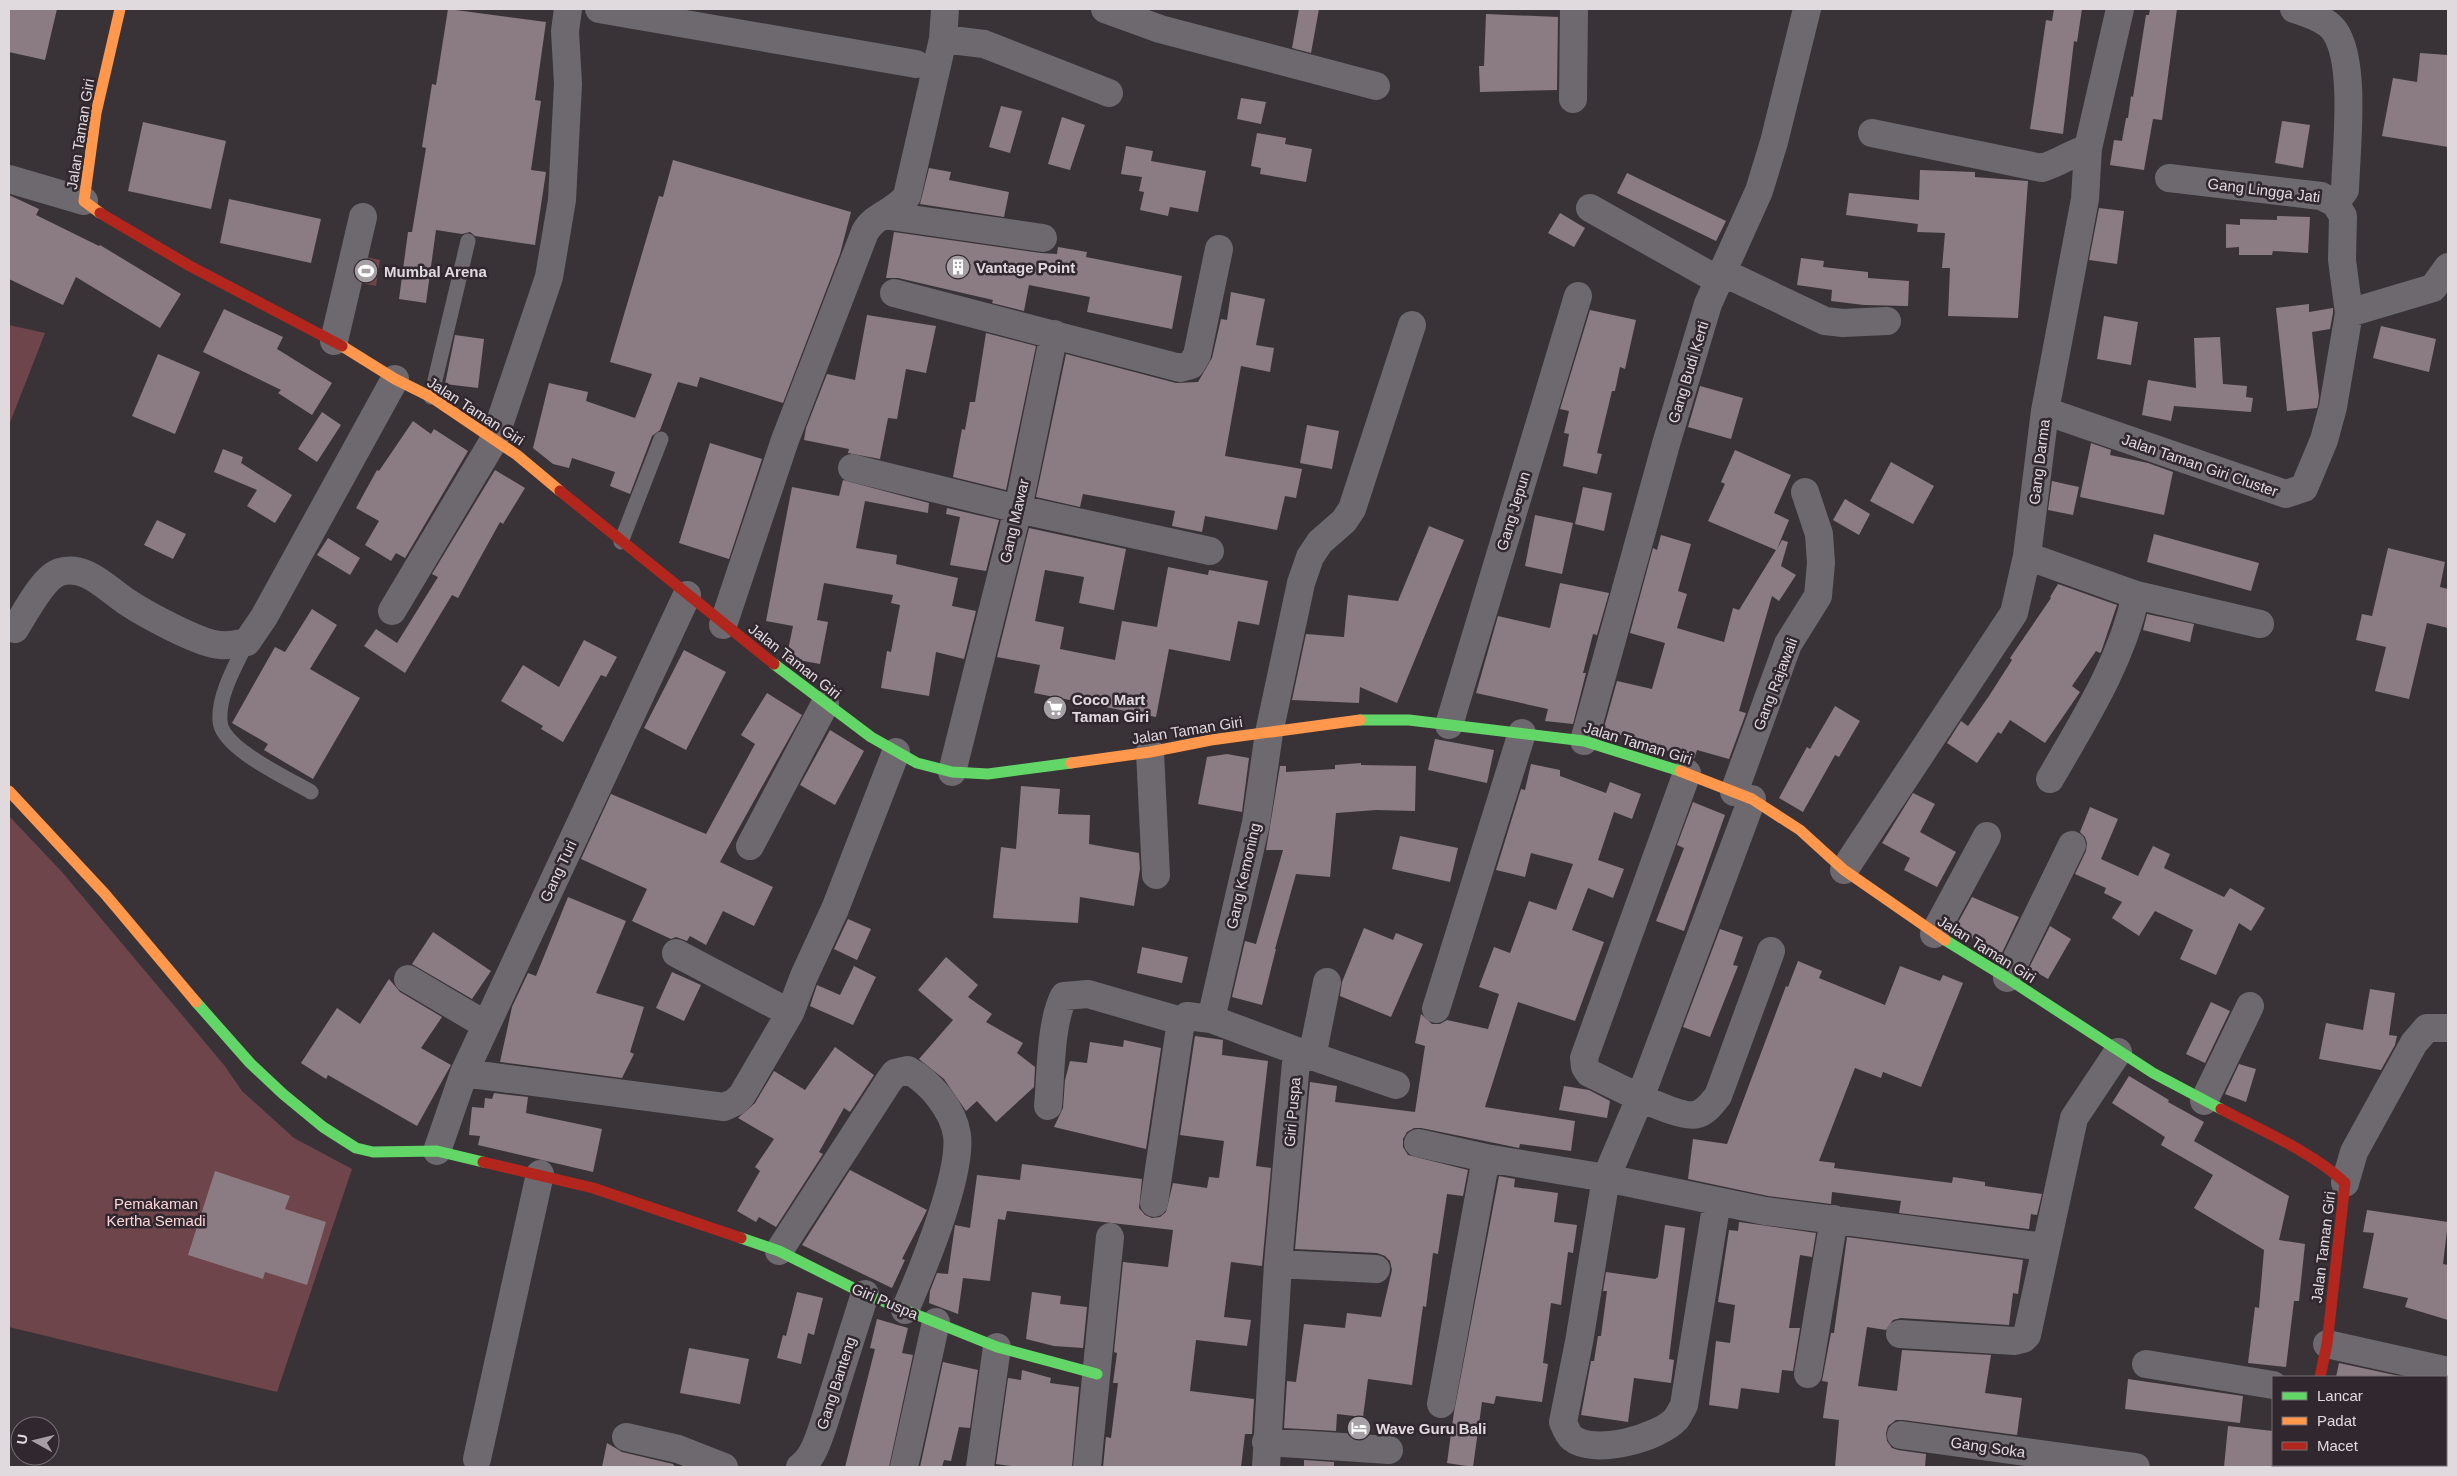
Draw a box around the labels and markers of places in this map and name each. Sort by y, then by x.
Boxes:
building icon: Vantage Point [945,254,971,280]
sports icon: Mumbal Arena [353,258,379,284]
place label: Vantage Point [976,259,1075,276]
place label: Mumbal Arena [384,263,487,280]
place label: Coco Mart Taman Giri [1072,691,1149,725]
supermarket icon: Coco Mart Taman Giri [1042,695,1068,721]
hotel icon: Wave Guru Bali [1346,1415,1372,1441]
place label: Wave Guru Bali [1376,1420,1486,1437]

